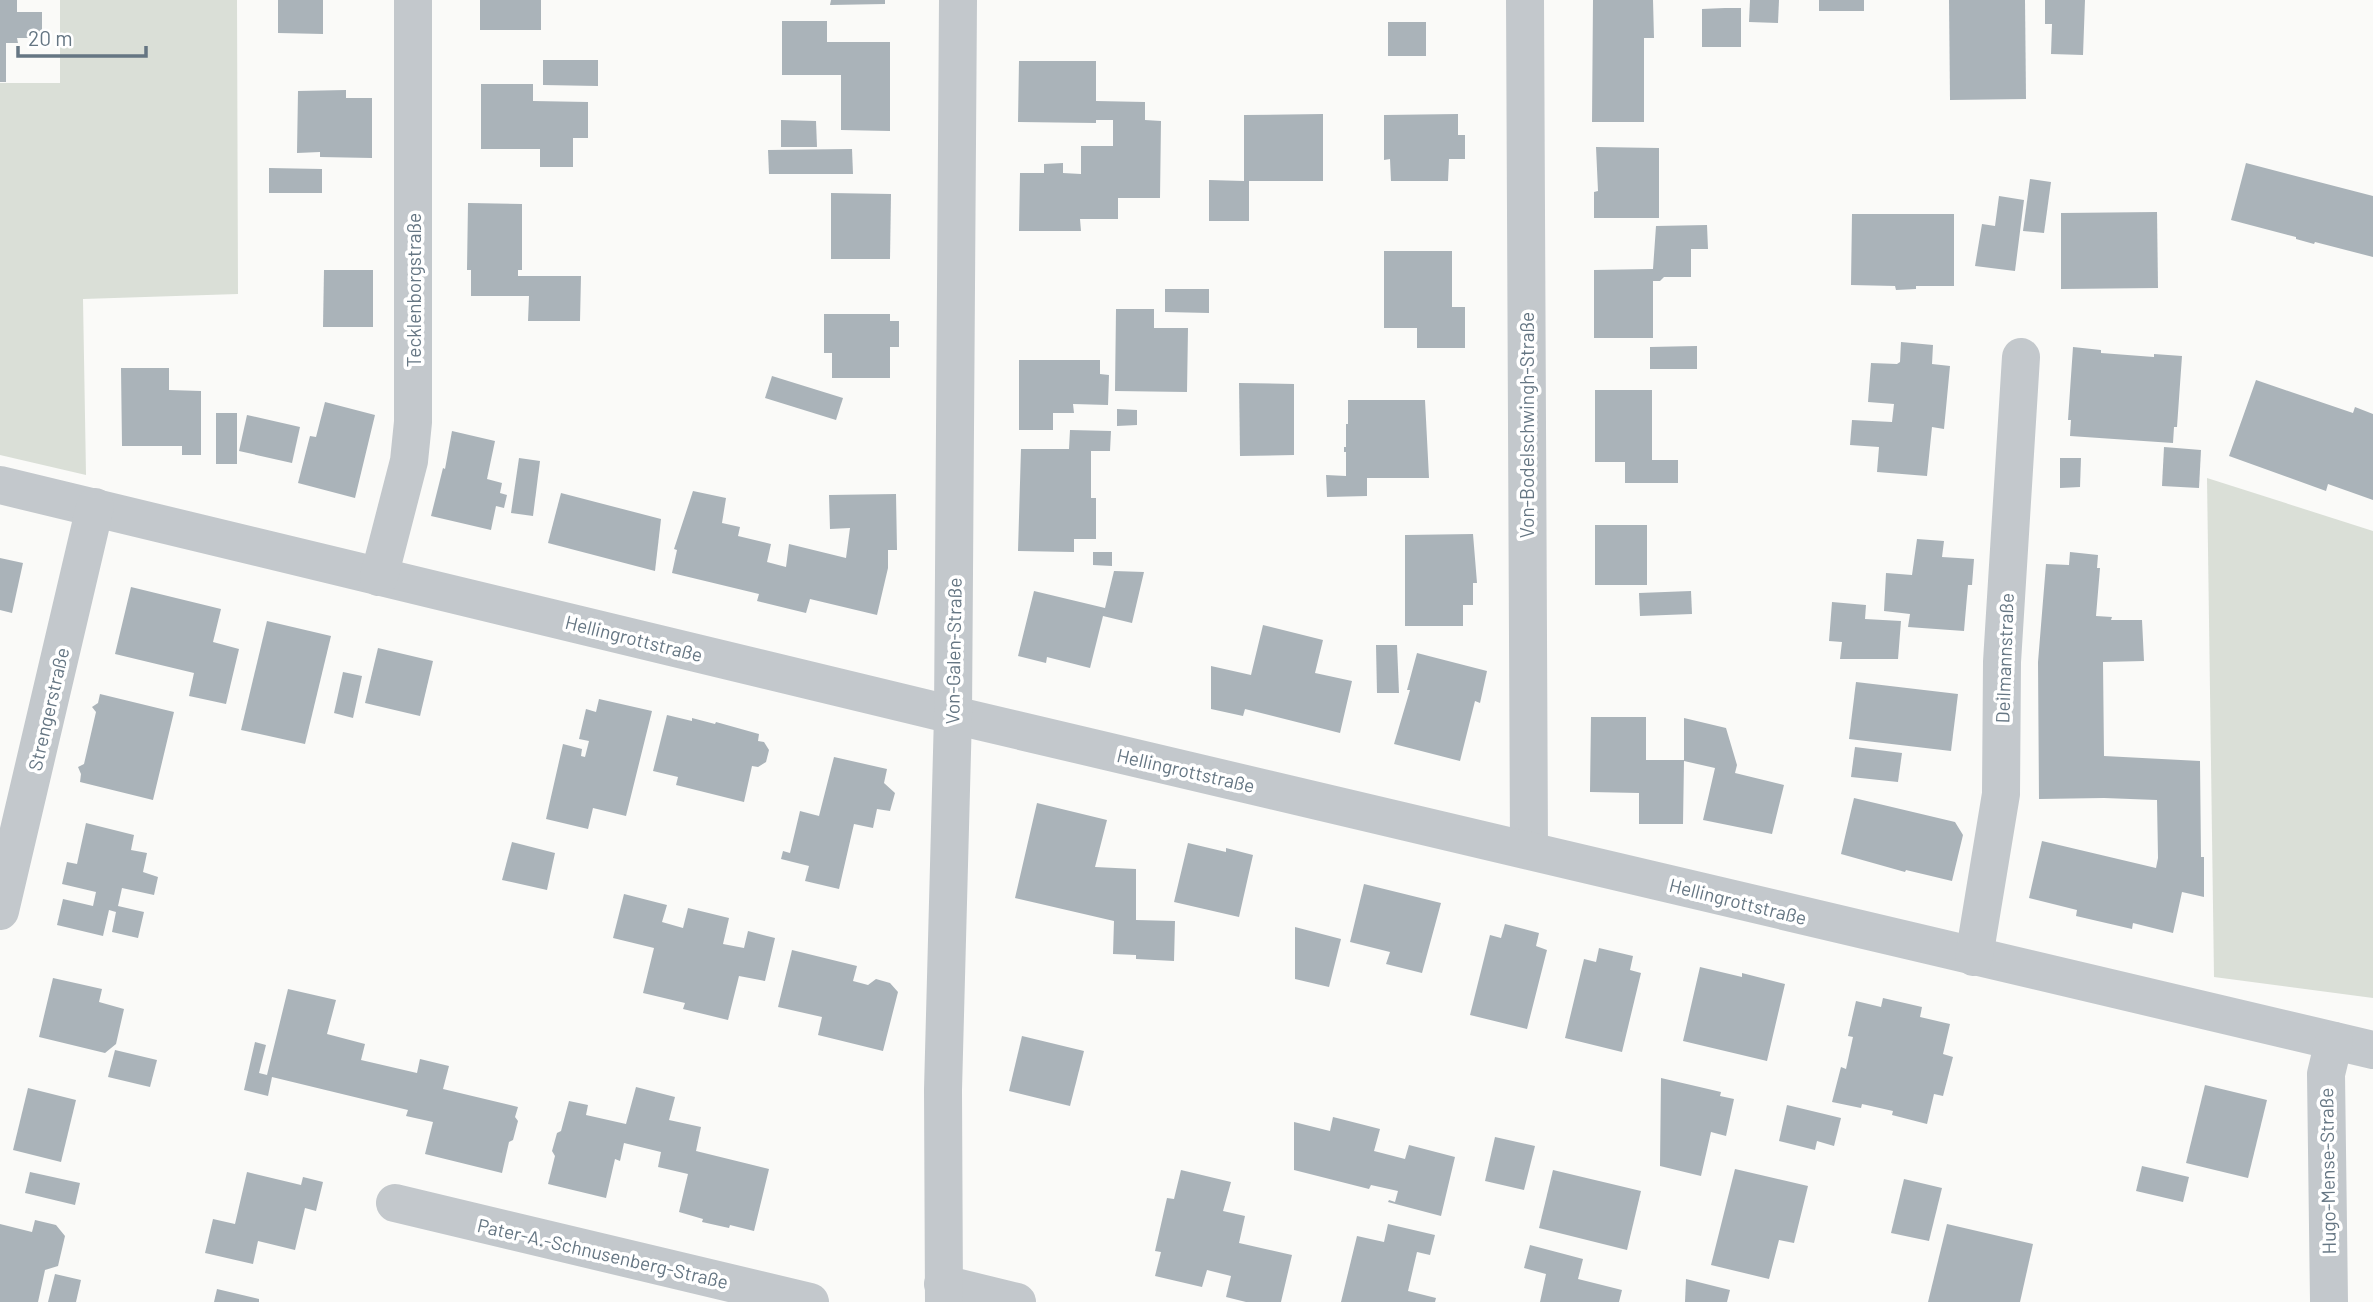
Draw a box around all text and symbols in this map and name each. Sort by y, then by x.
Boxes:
scale bar [18,14,145,58]
text: 20 m [28,25,73,50]
street label: Tecklenborgstraße [402,213,425,367]
street label: Von-Bodelschwingh-Straße [1515,312,1538,538]
street label: Von-Galen-Straße [940,577,966,725]
street label: Deilmannstraße [1990,592,2018,724]
street label: Hellingrottstraße [563,610,705,666]
street label: Strengerstraße [23,645,73,773]
street label: Hellingrottstraße [1115,743,1257,797]
street label: Hellingrottstraße [1667,873,1809,929]
street label: Hugo-Mense-Straße [2314,1087,2340,1255]
street label: Pater-A.-Schnusenberg-Straße [475,1213,731,1293]

